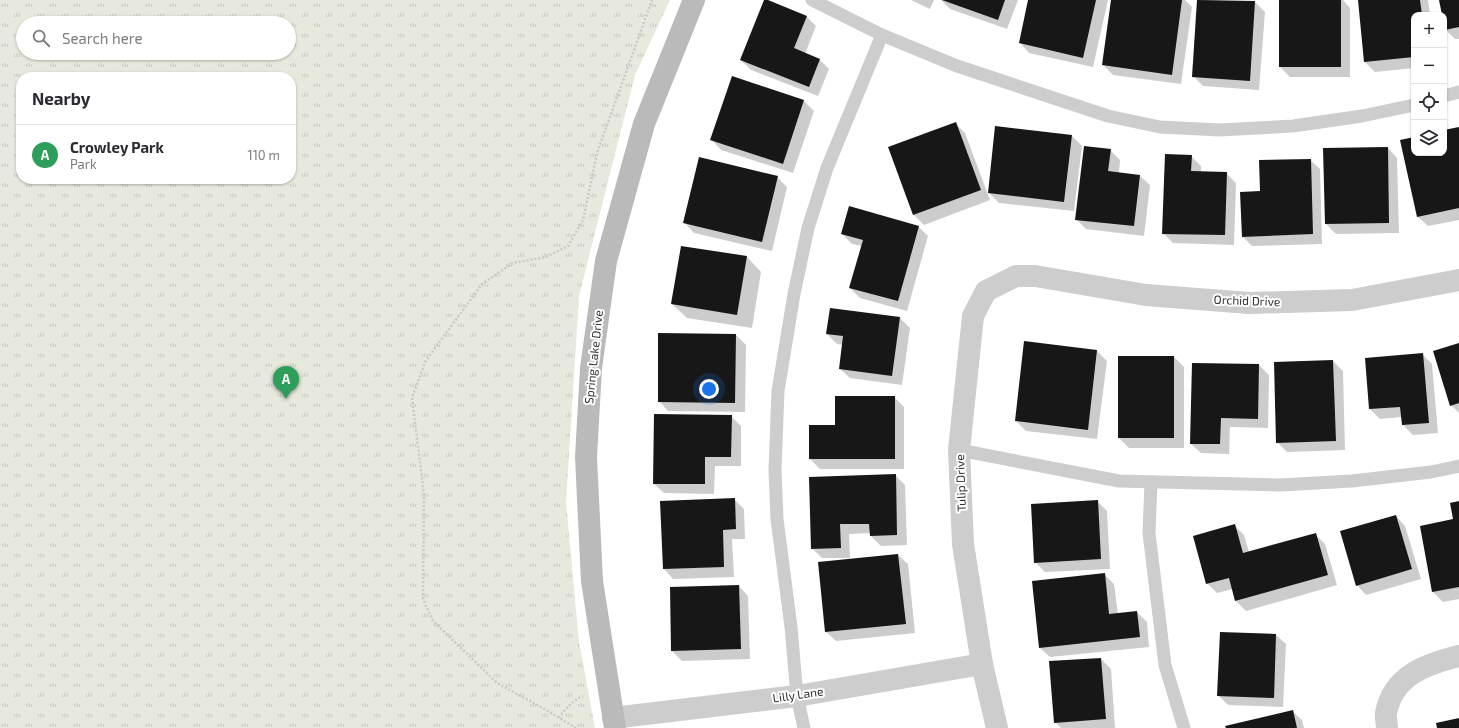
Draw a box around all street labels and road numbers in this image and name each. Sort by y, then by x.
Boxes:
street label: Orchid Drive [1214,292,1281,308]
street label: Spring Lake Drive [581,309,605,404]
street label: Tulip Drive [952,454,968,512]
street label: Lilly Lane [772,684,824,704]

